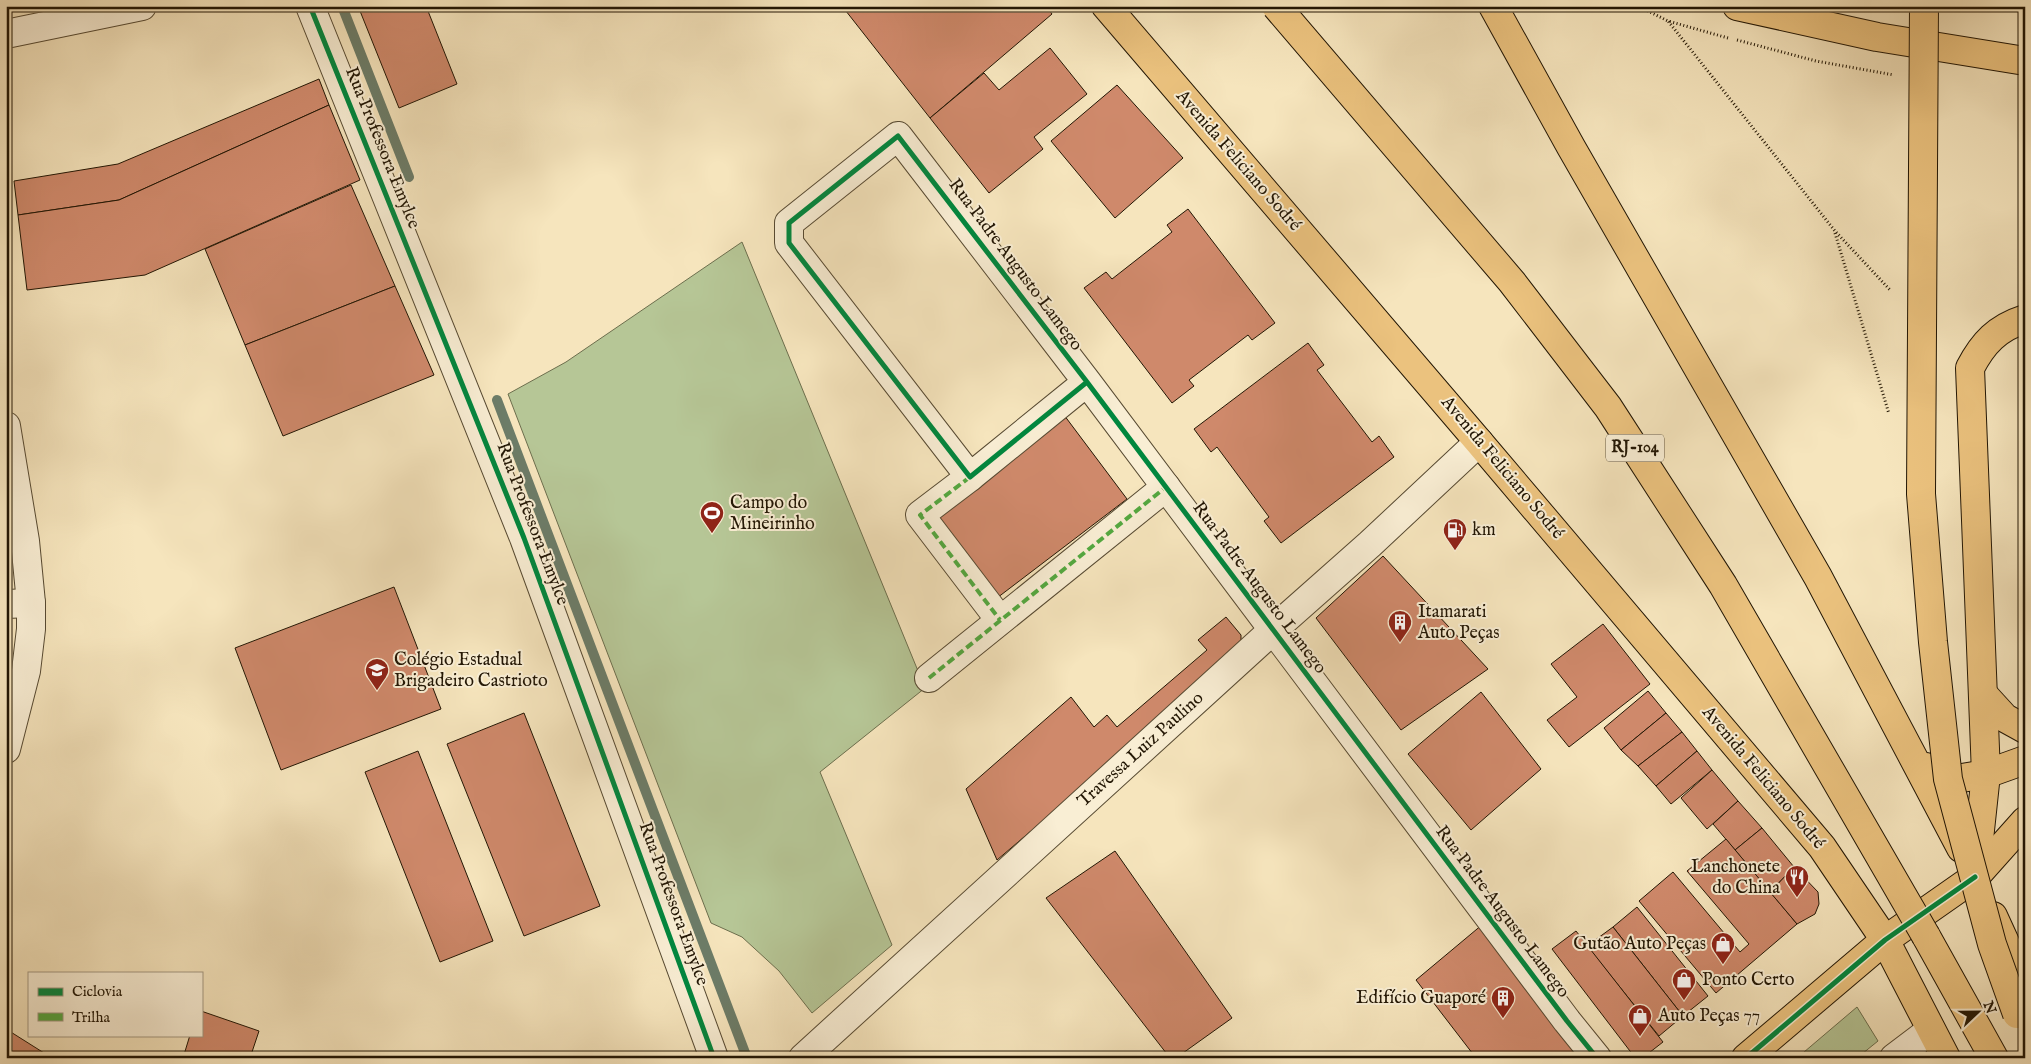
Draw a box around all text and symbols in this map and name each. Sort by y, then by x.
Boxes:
street label: Rua Professora Emylce [339,64,425,232]
street label: Avenida Feliciano Sodré [1170,85,1306,236]
street label: Rua Padre Augusto Lamego [943,174,1088,356]
street label: Avenida Feliciano Sodré [1435,391,1569,544]
road number: RJ-104 [1606,434,1664,462]
street label: Rua Professora Emylce [490,439,574,609]
place label: Campo do Mineirinho [730,492,815,536]
street label: Rua Padre Augusto Lamego [1187,497,1332,679]
sports icon: Campo do Mineirinho [699,500,725,534]
fuel station icon: km [1442,517,1468,551]
place label: km [1472,519,1496,542]
place label: Itamarati Auto Peças [1417,601,1500,645]
building icon: Itamarati Auto Peças [1387,609,1413,643]
place label: Colégio Estadual Brigadeiro Castrioto [394,649,548,693]
school or university icon: Colégio Estadual Brigadeiro Castrioto [364,657,390,691]
street label: Travessa Luiz Paulino [1073,687,1209,813]
street label: Avenida Feliciano Sodré [1696,701,1830,854]
street label: Rua Professora Emylce [633,819,713,989]
street label: Rua Padre Augusto Lamego [1430,821,1575,1003]
place label: Lanchonete do China [1691,856,1780,900]
restaurant icon: Lanchonete do China [1784,864,1810,898]
shop icon: Gutão Auto Peças [1710,931,1736,965]
place label: Gutão Auto Peças [1573,933,1706,956]
shop icon: Ponto Certo [1671,967,1697,1001]
place label: Ponto Certo [1702,969,1795,992]
legend [28,972,202,1036]
text: Ciclovia [72,982,123,1001]
building icon: Edifício Guaporé [1490,985,1516,1019]
north arrow [1954,986,2004,1036]
place label: Edifício Guaporé [1356,987,1486,1010]
text: N [1978,998,2000,1016]
shop icon: Auto Peças 77 [1627,1003,1653,1037]
place label: Auto Peças 77 [1657,1005,1760,1028]
text: Trilha [72,1008,110,1027]

